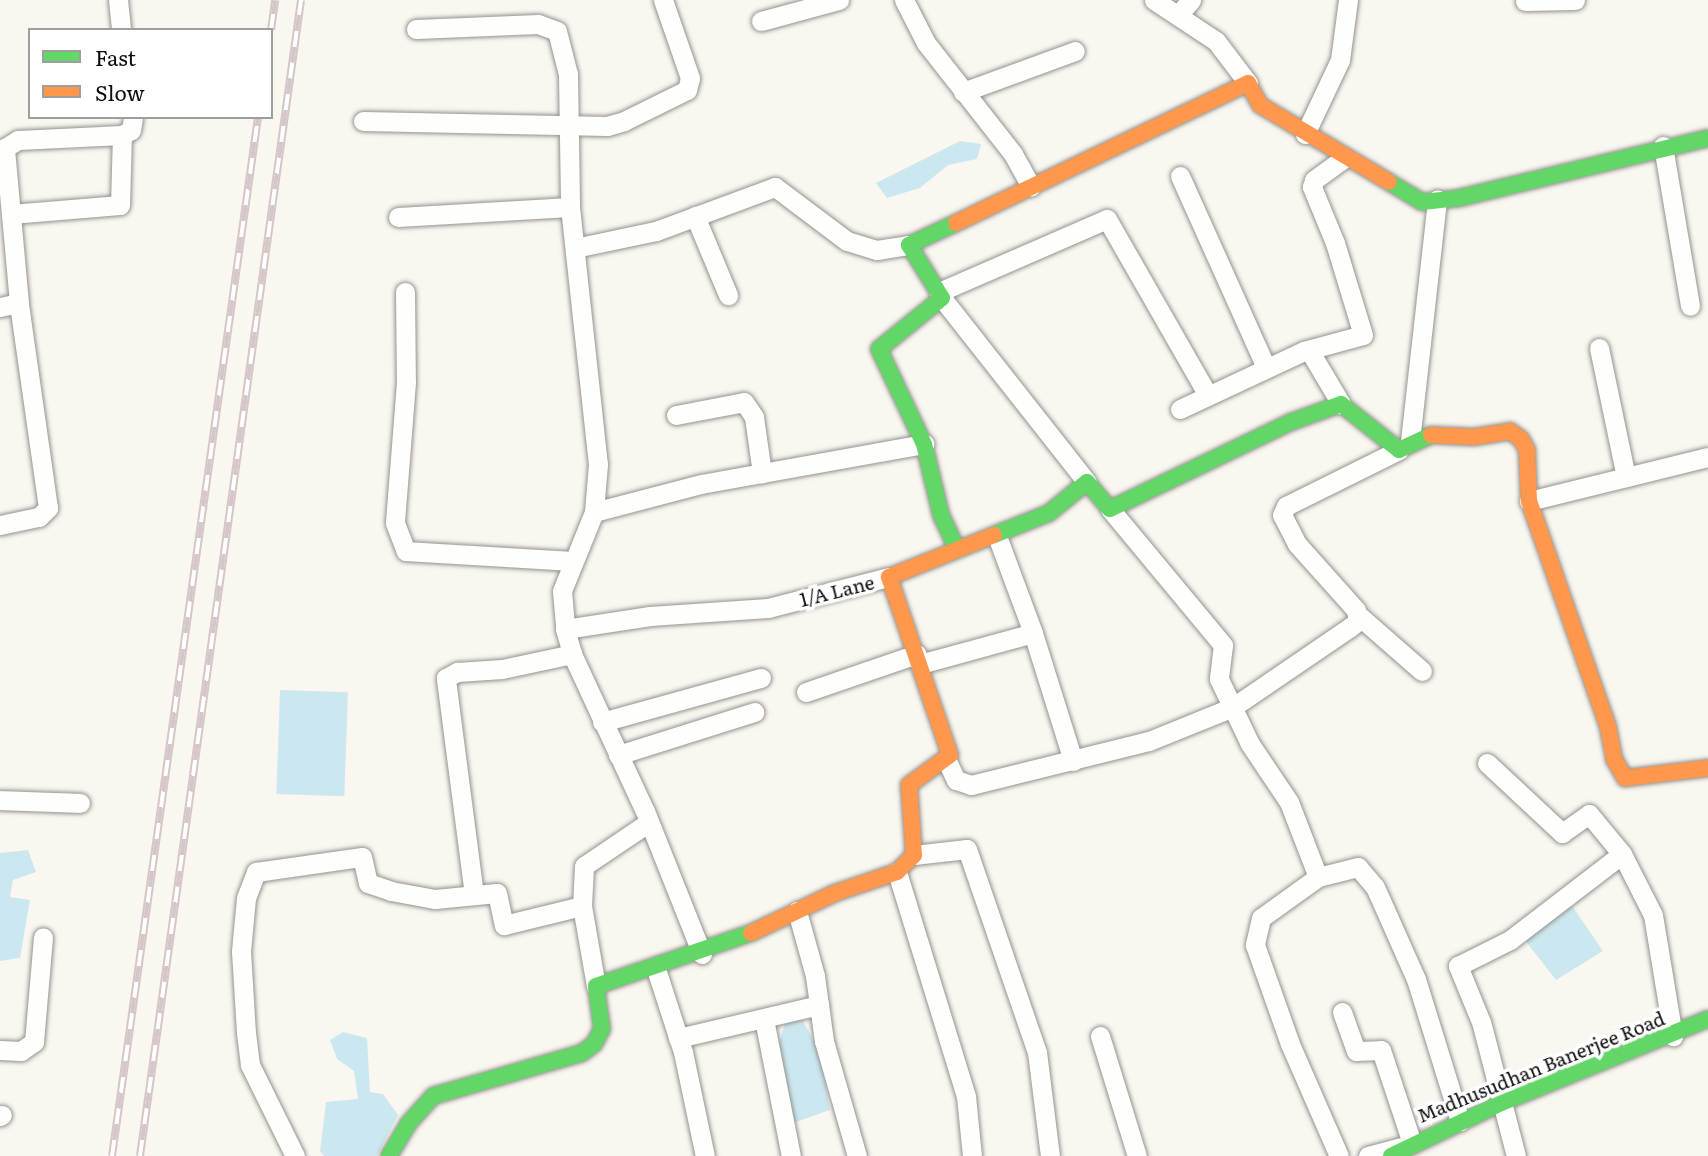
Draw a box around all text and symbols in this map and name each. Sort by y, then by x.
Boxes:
legend [28,28,273,119]
text: Fast [95,41,136,72]
text: Slow [95,76,145,107]
street label: 1/A Lane [797,571,877,611]
street label: Madhusudhan Banerjee Road [1414,1007,1668,1127]

